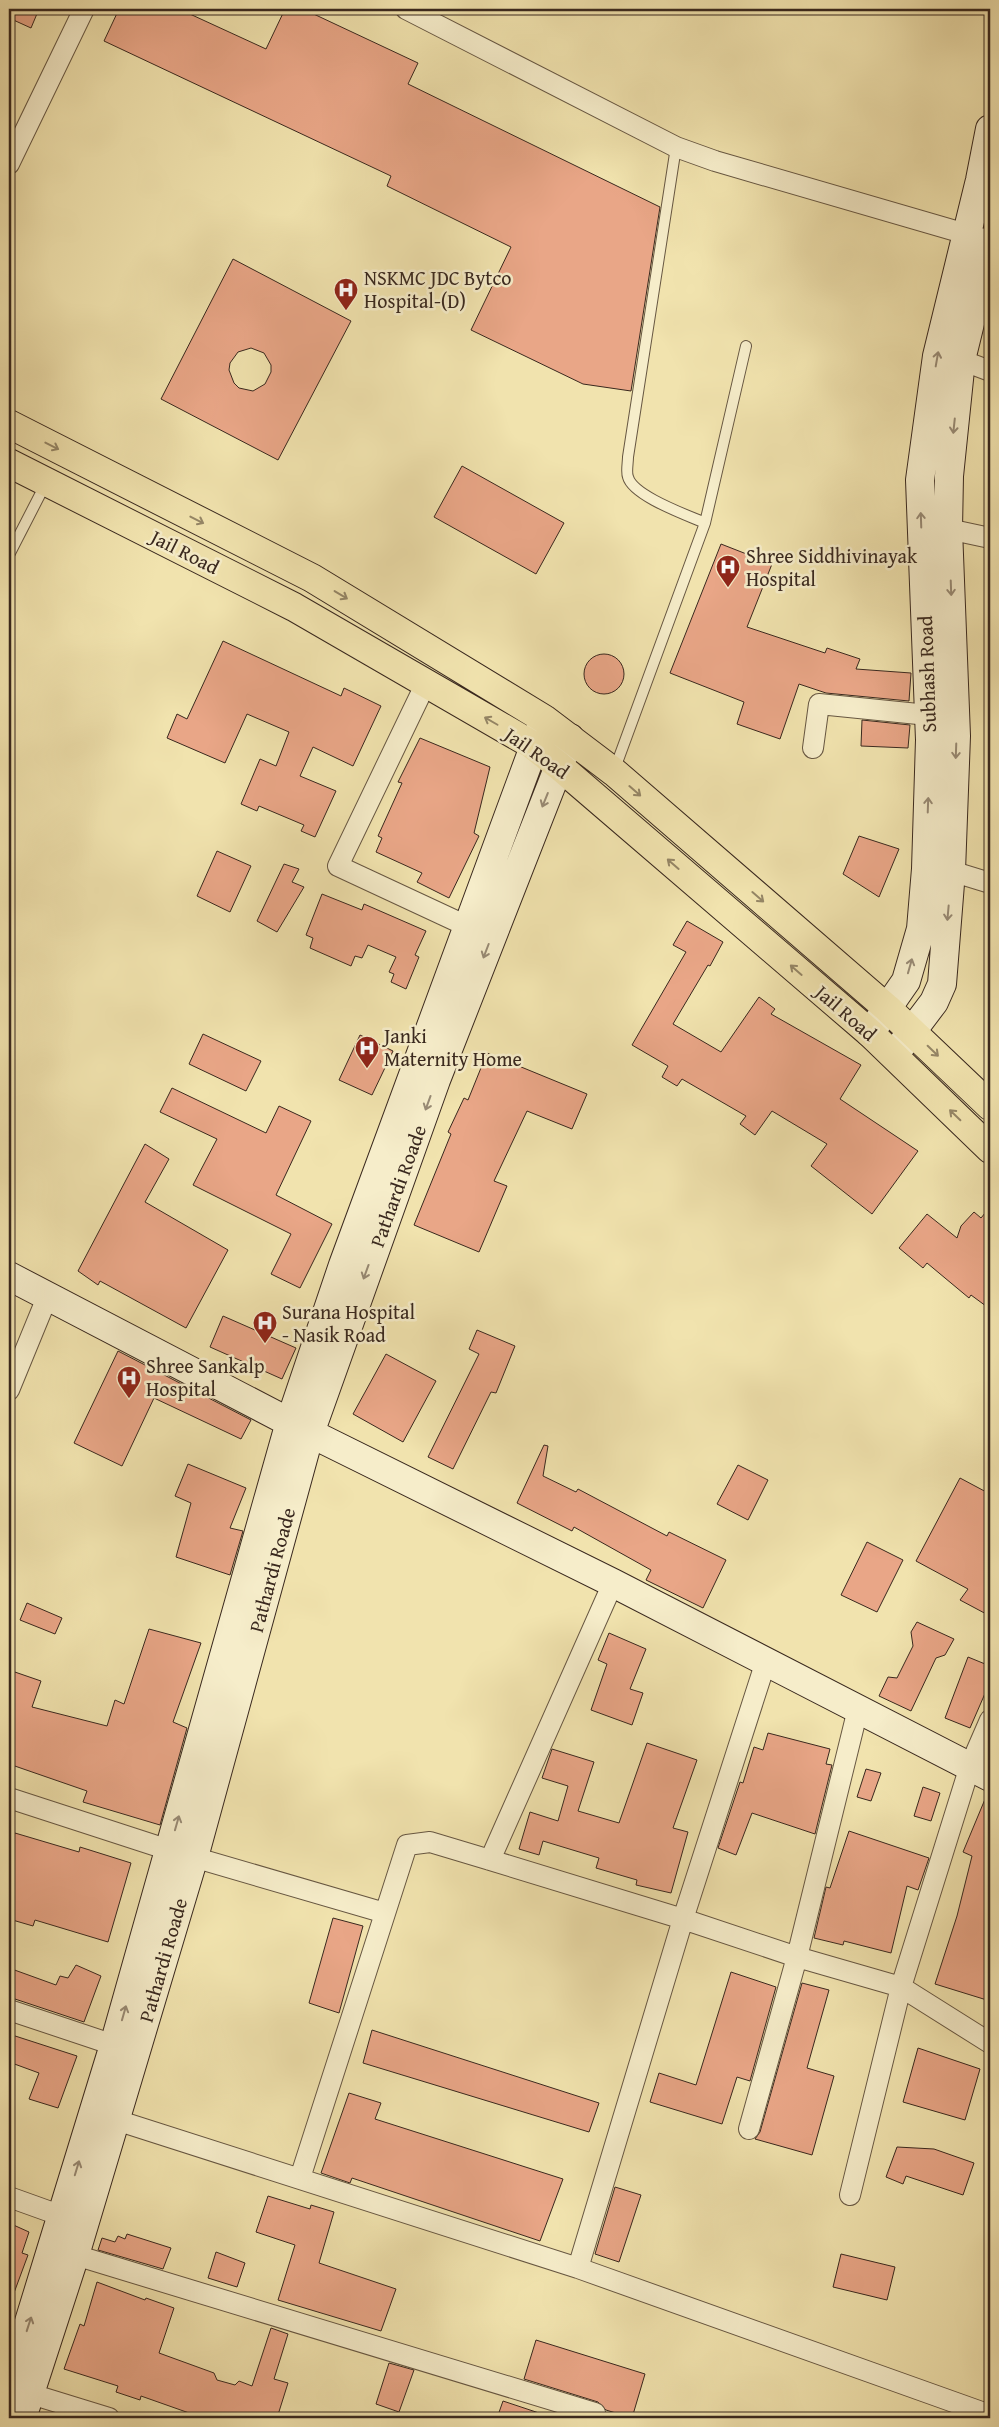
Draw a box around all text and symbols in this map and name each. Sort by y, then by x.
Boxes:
place label: NSKMC JDC Bytco Hospital-(D) [364,263,512,315]
hospital icon: NSKMC JDC Bytco Hospital-(D) [333,277,359,311]
one-way arrow [932,351,942,367]
one-way arrow [949,418,959,434]
one-way arrow [44,442,59,451]
one-way arrow [916,512,926,528]
one-way arrow [189,515,204,525]
street label: Jail Road [143,521,225,581]
place label: Shree Siddhivinayak Hospital [746,541,918,593]
hospital icon: Shree Siddhivinayak Hospital [715,554,741,588]
one-way arrow [946,580,955,596]
one-way arrow [334,590,348,601]
street label: Subhash Road [910,615,943,733]
one-way arrow [483,716,498,726]
street label: Jail Road [497,718,576,786]
one-way arrow [951,742,960,758]
one-way arrow [629,785,642,796]
one-way arrow [540,792,549,807]
one-way arrow [923,797,932,813]
one-way arrow [667,858,680,870]
one-way arrow [752,891,765,902]
one-way arrow [943,905,952,921]
one-way arrow [481,943,490,958]
one-way arrow [906,958,915,974]
one-way arrow [790,964,803,976]
street label: Jail Road [807,976,884,1048]
place label: Janki Maternity Home [381,1021,522,1073]
hospital icon: Janki Maternity Home [354,1035,380,1069]
one-way arrow [926,1045,939,1057]
one-way arrow [423,1095,432,1110]
one-way arrow [949,1109,962,1121]
street label: Pathardi Roade [362,1121,433,1251]
one-way arrow [361,1264,370,1279]
place label: Surana Hospital - Nasik Road [282,1297,416,1349]
hospital icon: Surana Hospital - Nasik Road [252,1310,278,1344]
place label: Shree Sankalp Hospital [146,1351,265,1403]
hospital icon: Shree Sankalp Hospital [116,1365,142,1399]
street label: Pathardi Roade [241,1504,302,1635]
one-way arrow [173,1815,182,1831]
street label: Pathardi Roade [131,1894,194,2025]
one-way arrow [119,2005,129,2021]
one-way arrow [72,2161,82,2177]
one-way arrow [25,2316,34,2332]

